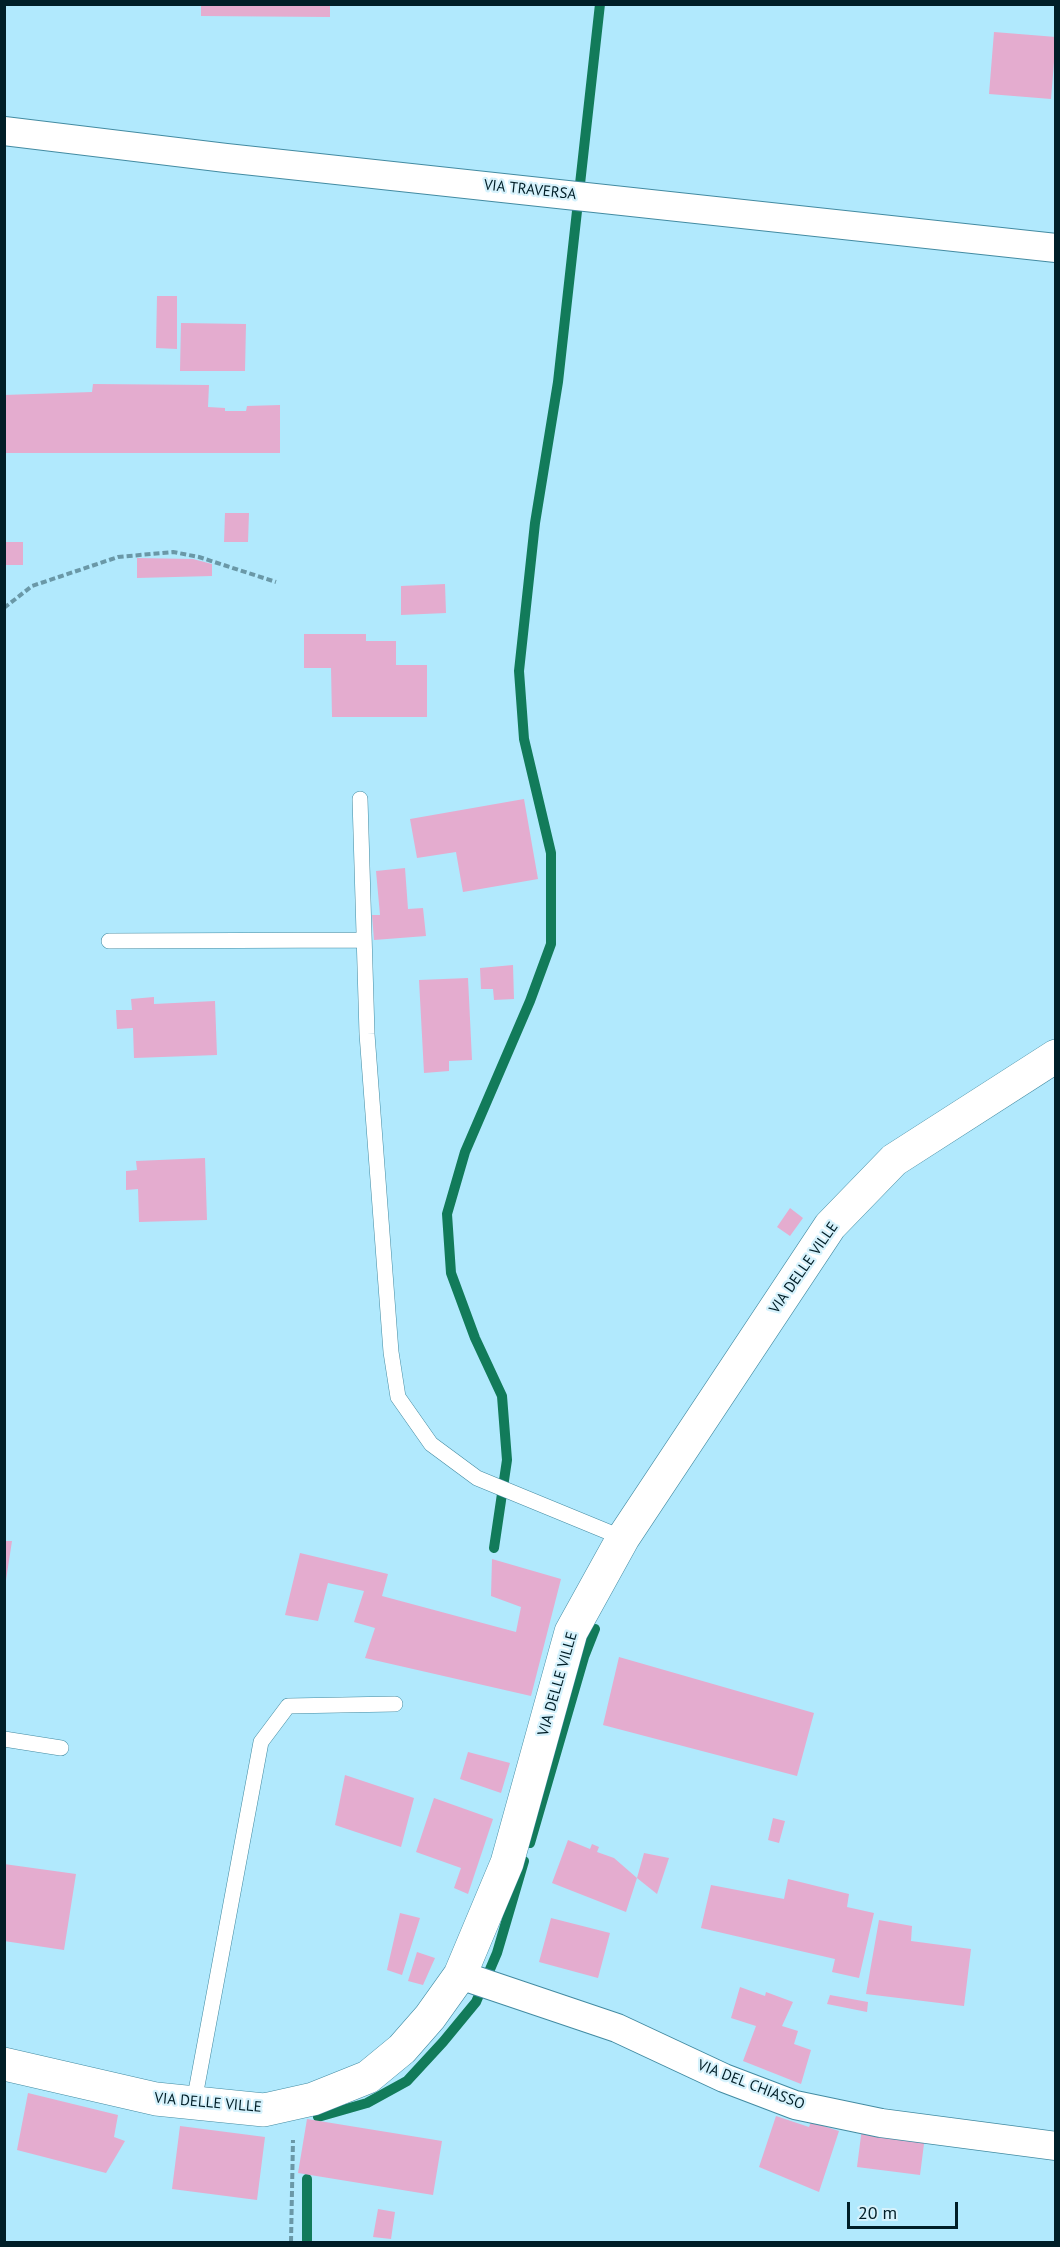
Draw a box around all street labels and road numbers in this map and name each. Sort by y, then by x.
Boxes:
street label: VIA TRAVERSA [483,176,577,204]
street label: VIA DELLE VILLE [766,1219,842,1317]
street label: VIA DELLE VILLE [535,1630,581,1738]
street label: VIA DEL CHIASSO [695,2056,807,2114]
street label: VIA DELLE VILLE [154,2089,262,2117]

